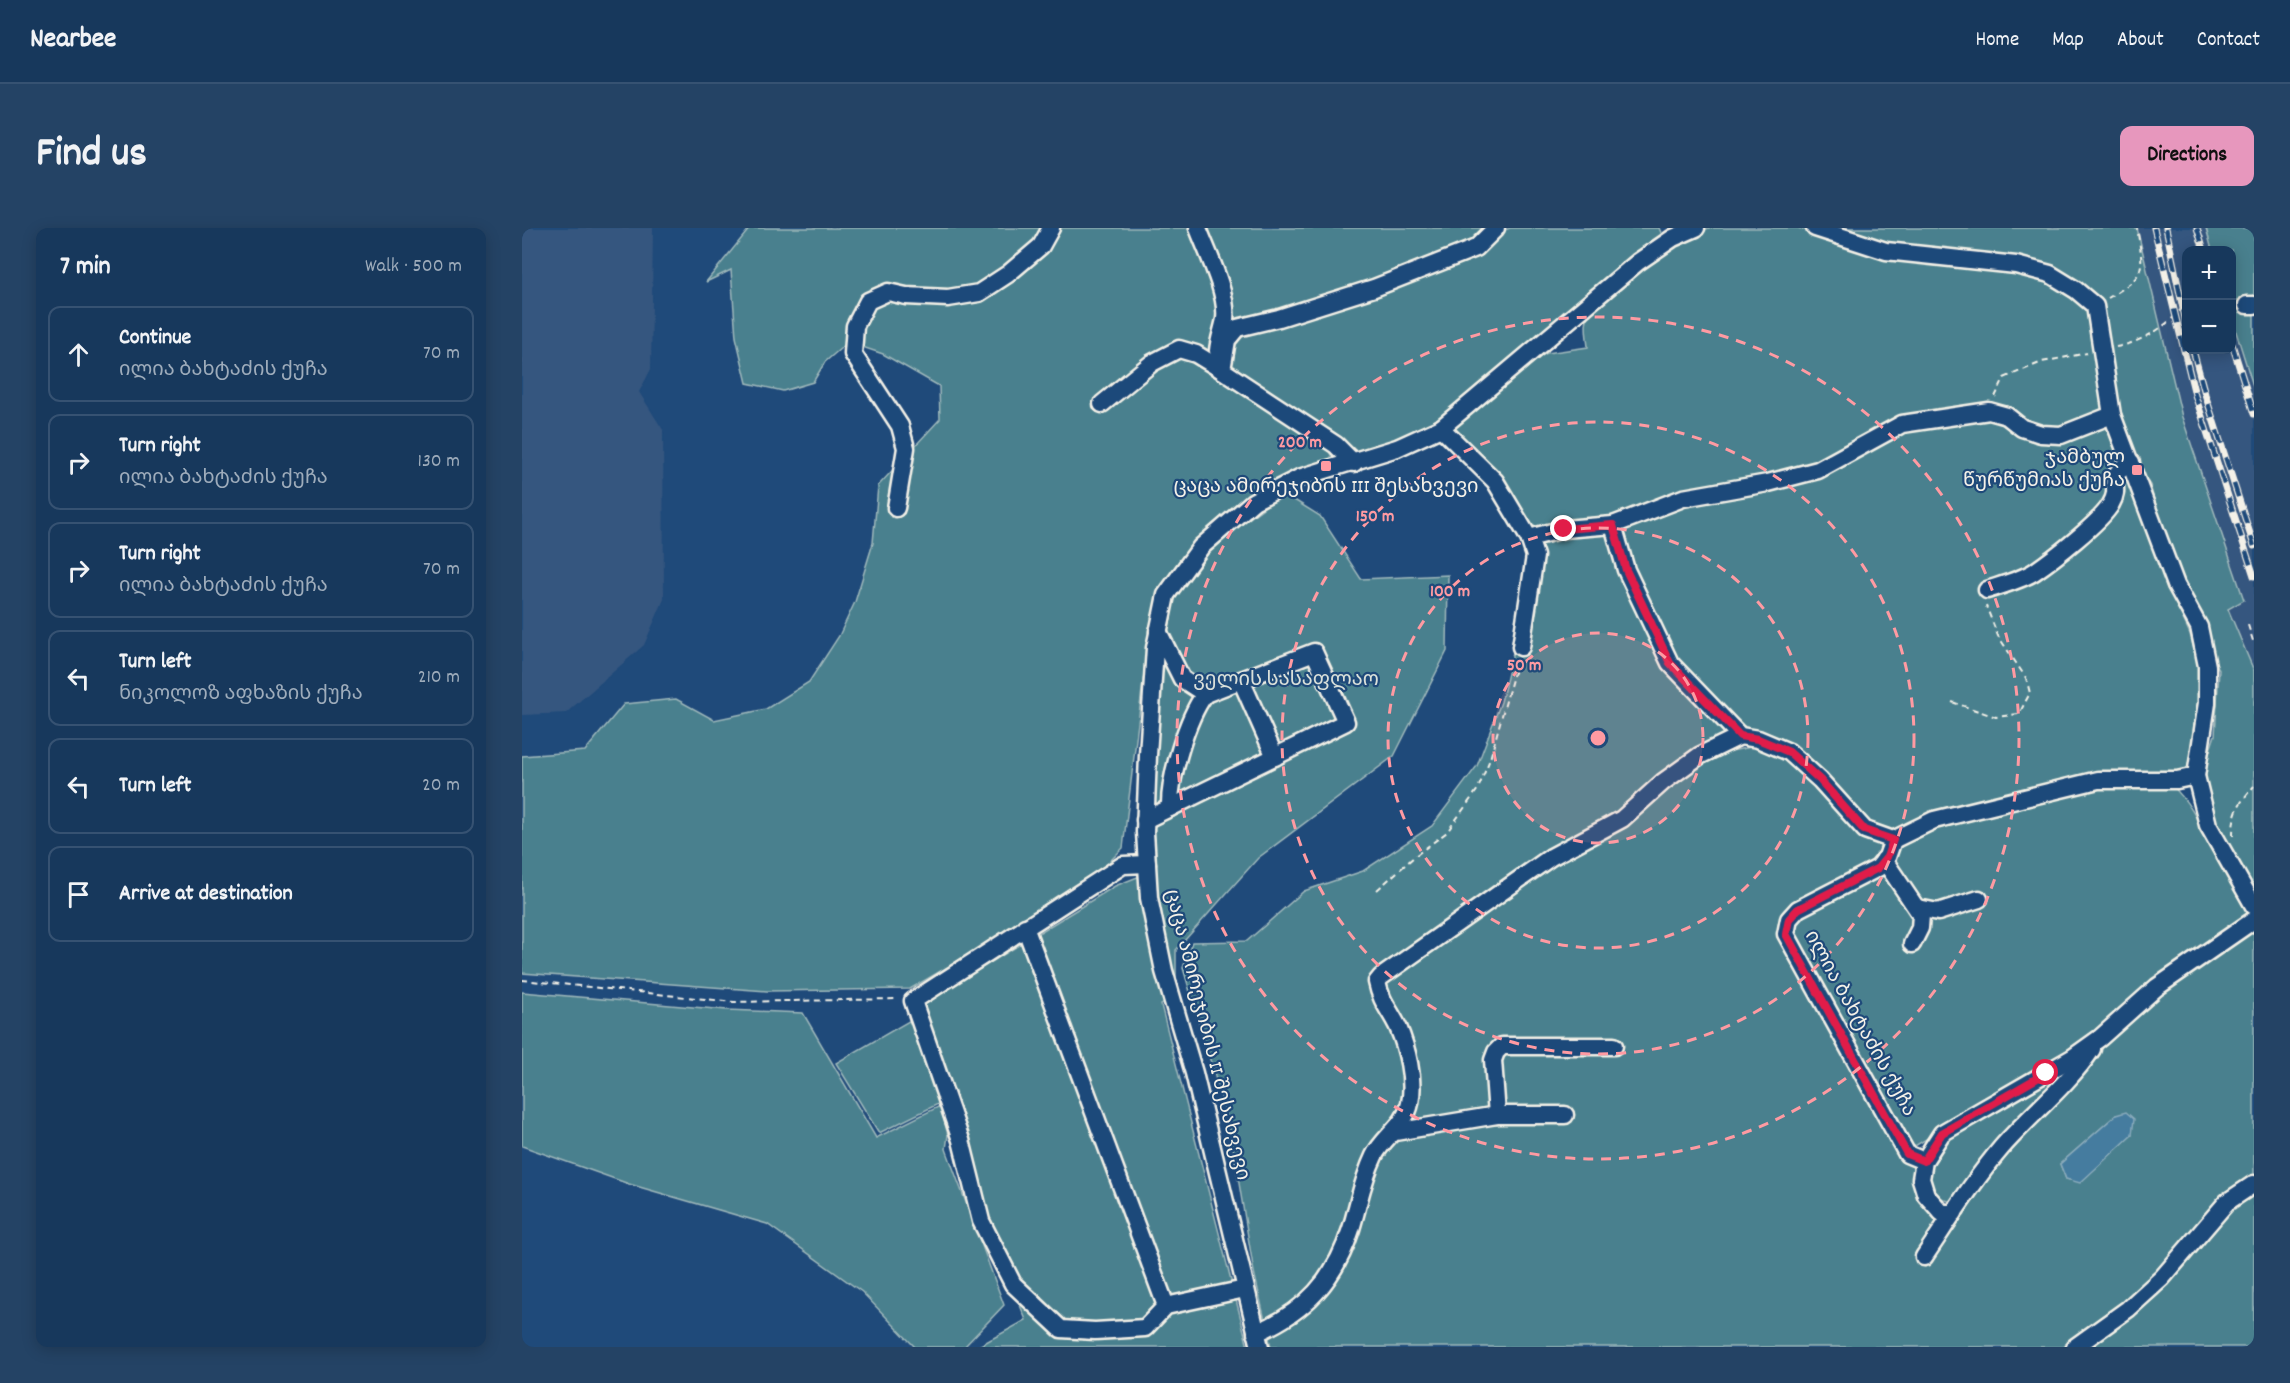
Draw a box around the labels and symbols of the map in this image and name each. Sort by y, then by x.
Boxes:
text: 200 m [1278,431,1322,456]
place label: ჯამბულ წურწუმიას ქუჩა [1963,445,2125,496]
marker: ცაცა ამირეჯიბის III შესახვევი [1319,459,1333,473]
marker: ჯამბულ წურწუმიას ქუჩა [2130,463,2144,477]
place label: ცაცა ამირეჯიბის III შესახვევი [1173,474,1479,502]
text: 150 m [1356,505,1394,530]
route end [1550,515,1576,541]
text: 100 m [1430,580,1470,605]
text: 50 m [1507,654,1541,679]
park label: ველის სასაფლაო [1193,667,1379,695]
centre of rings [1588,728,1608,748]
street label: ცაცა ამირეჯიბის II შესახვევი [1156,887,1256,1183]
street label: ილია ბახტაძის ქუჩა [1796,926,1922,1122]
route start [2032,1059,2058,1085]

